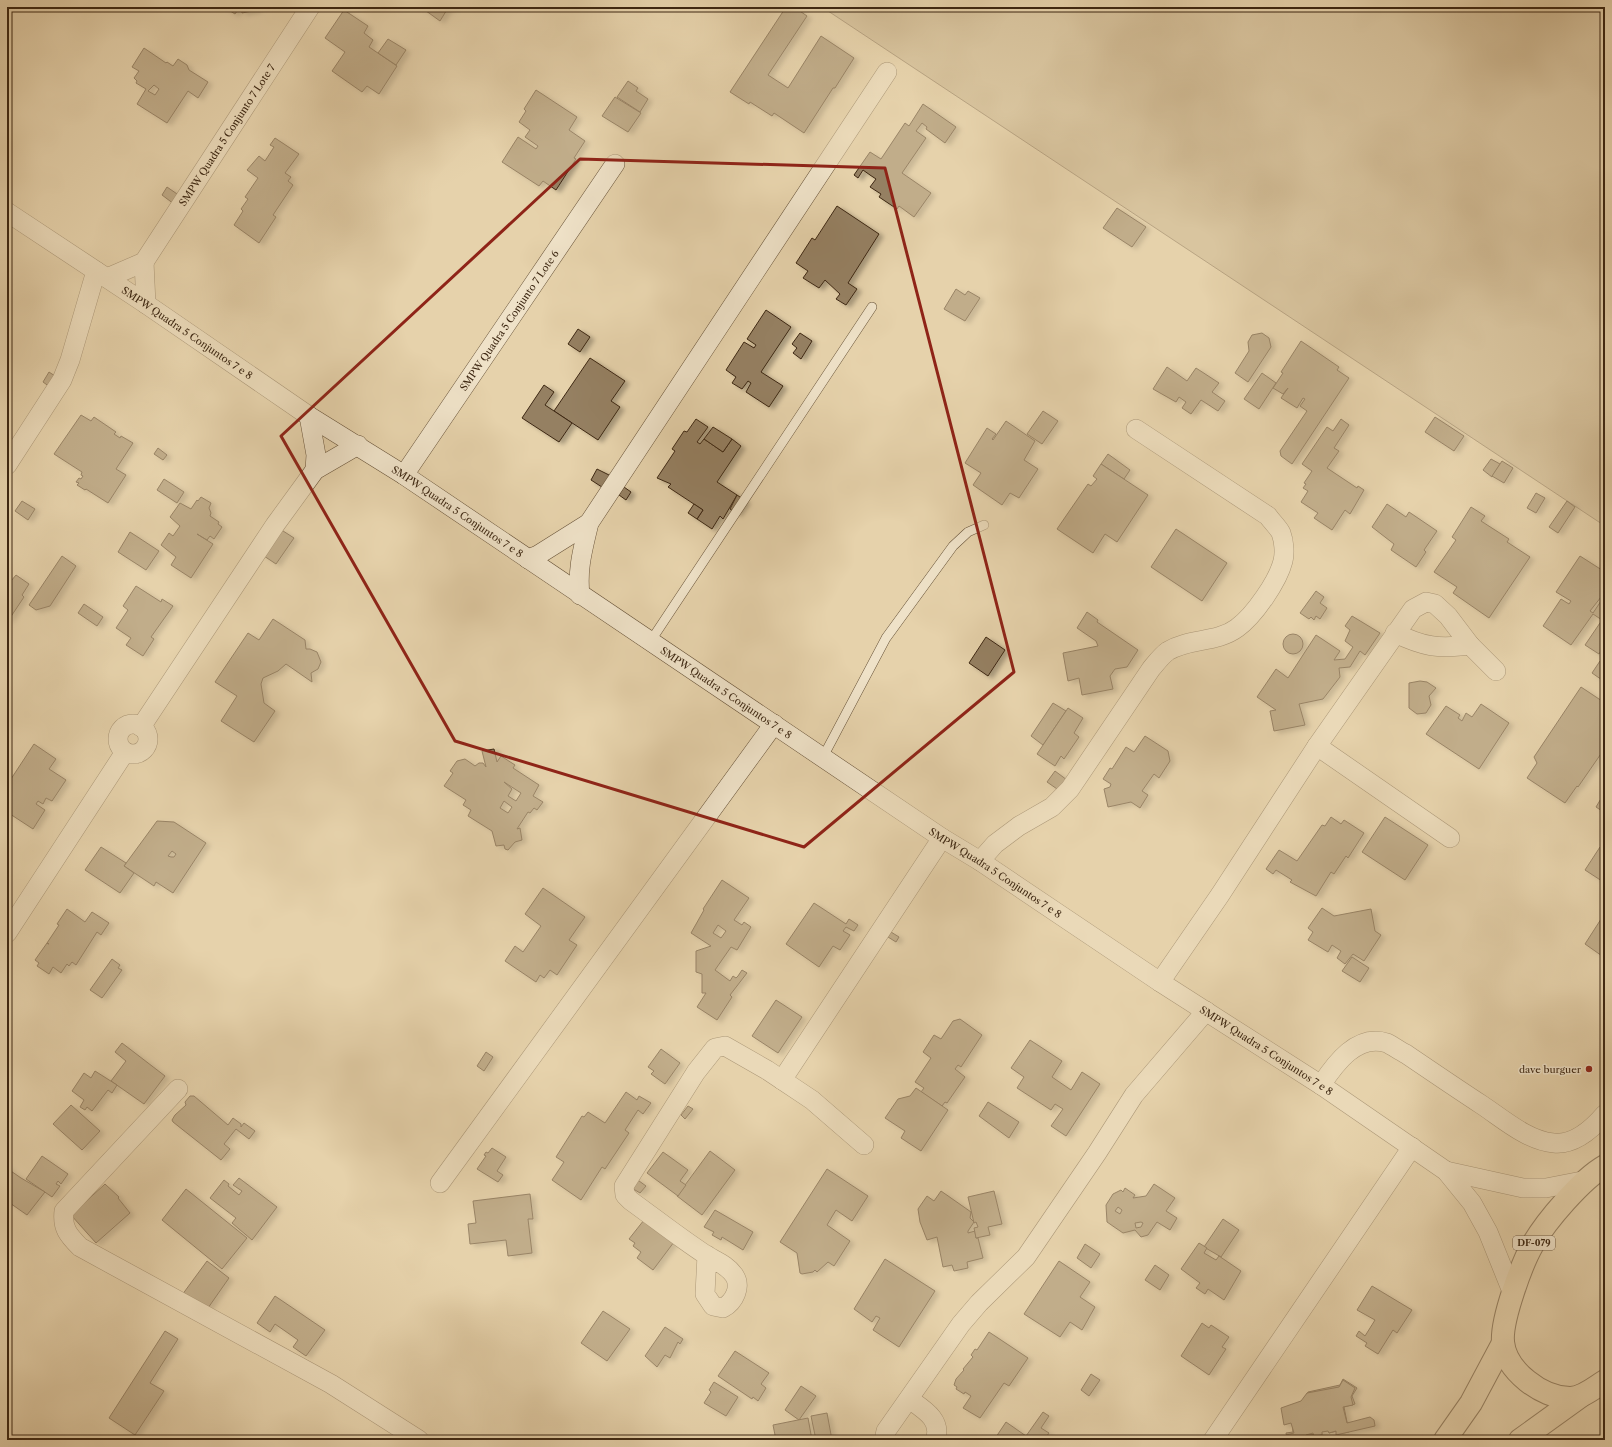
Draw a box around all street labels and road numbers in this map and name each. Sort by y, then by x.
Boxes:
street label: SMPW Quadra 5 Conjunto 7 Lote 7 [176,62,278,209]
street label: SMPW Quadra 5 Conjunto 7 Lote 6 [457,247,562,394]
street label: SMPW Quadra 5 Conjuntos 7 e 8 [119,284,255,382]
street label: SMPW Quadra 5 Conjuntos 7 e 8 [389,463,526,561]
street label: SMPW Quadra 5 Conjuntos 7 e 8 [658,644,794,742]
street label: SMPW Quadra 5 Conjuntos 7 e 8 [926,825,1064,921]
street label: SMPW Quadra 5 Conjuntos 7 e 8 [1197,1003,1335,1098]
road number: DF-079 [1513,1236,1555,1250]

